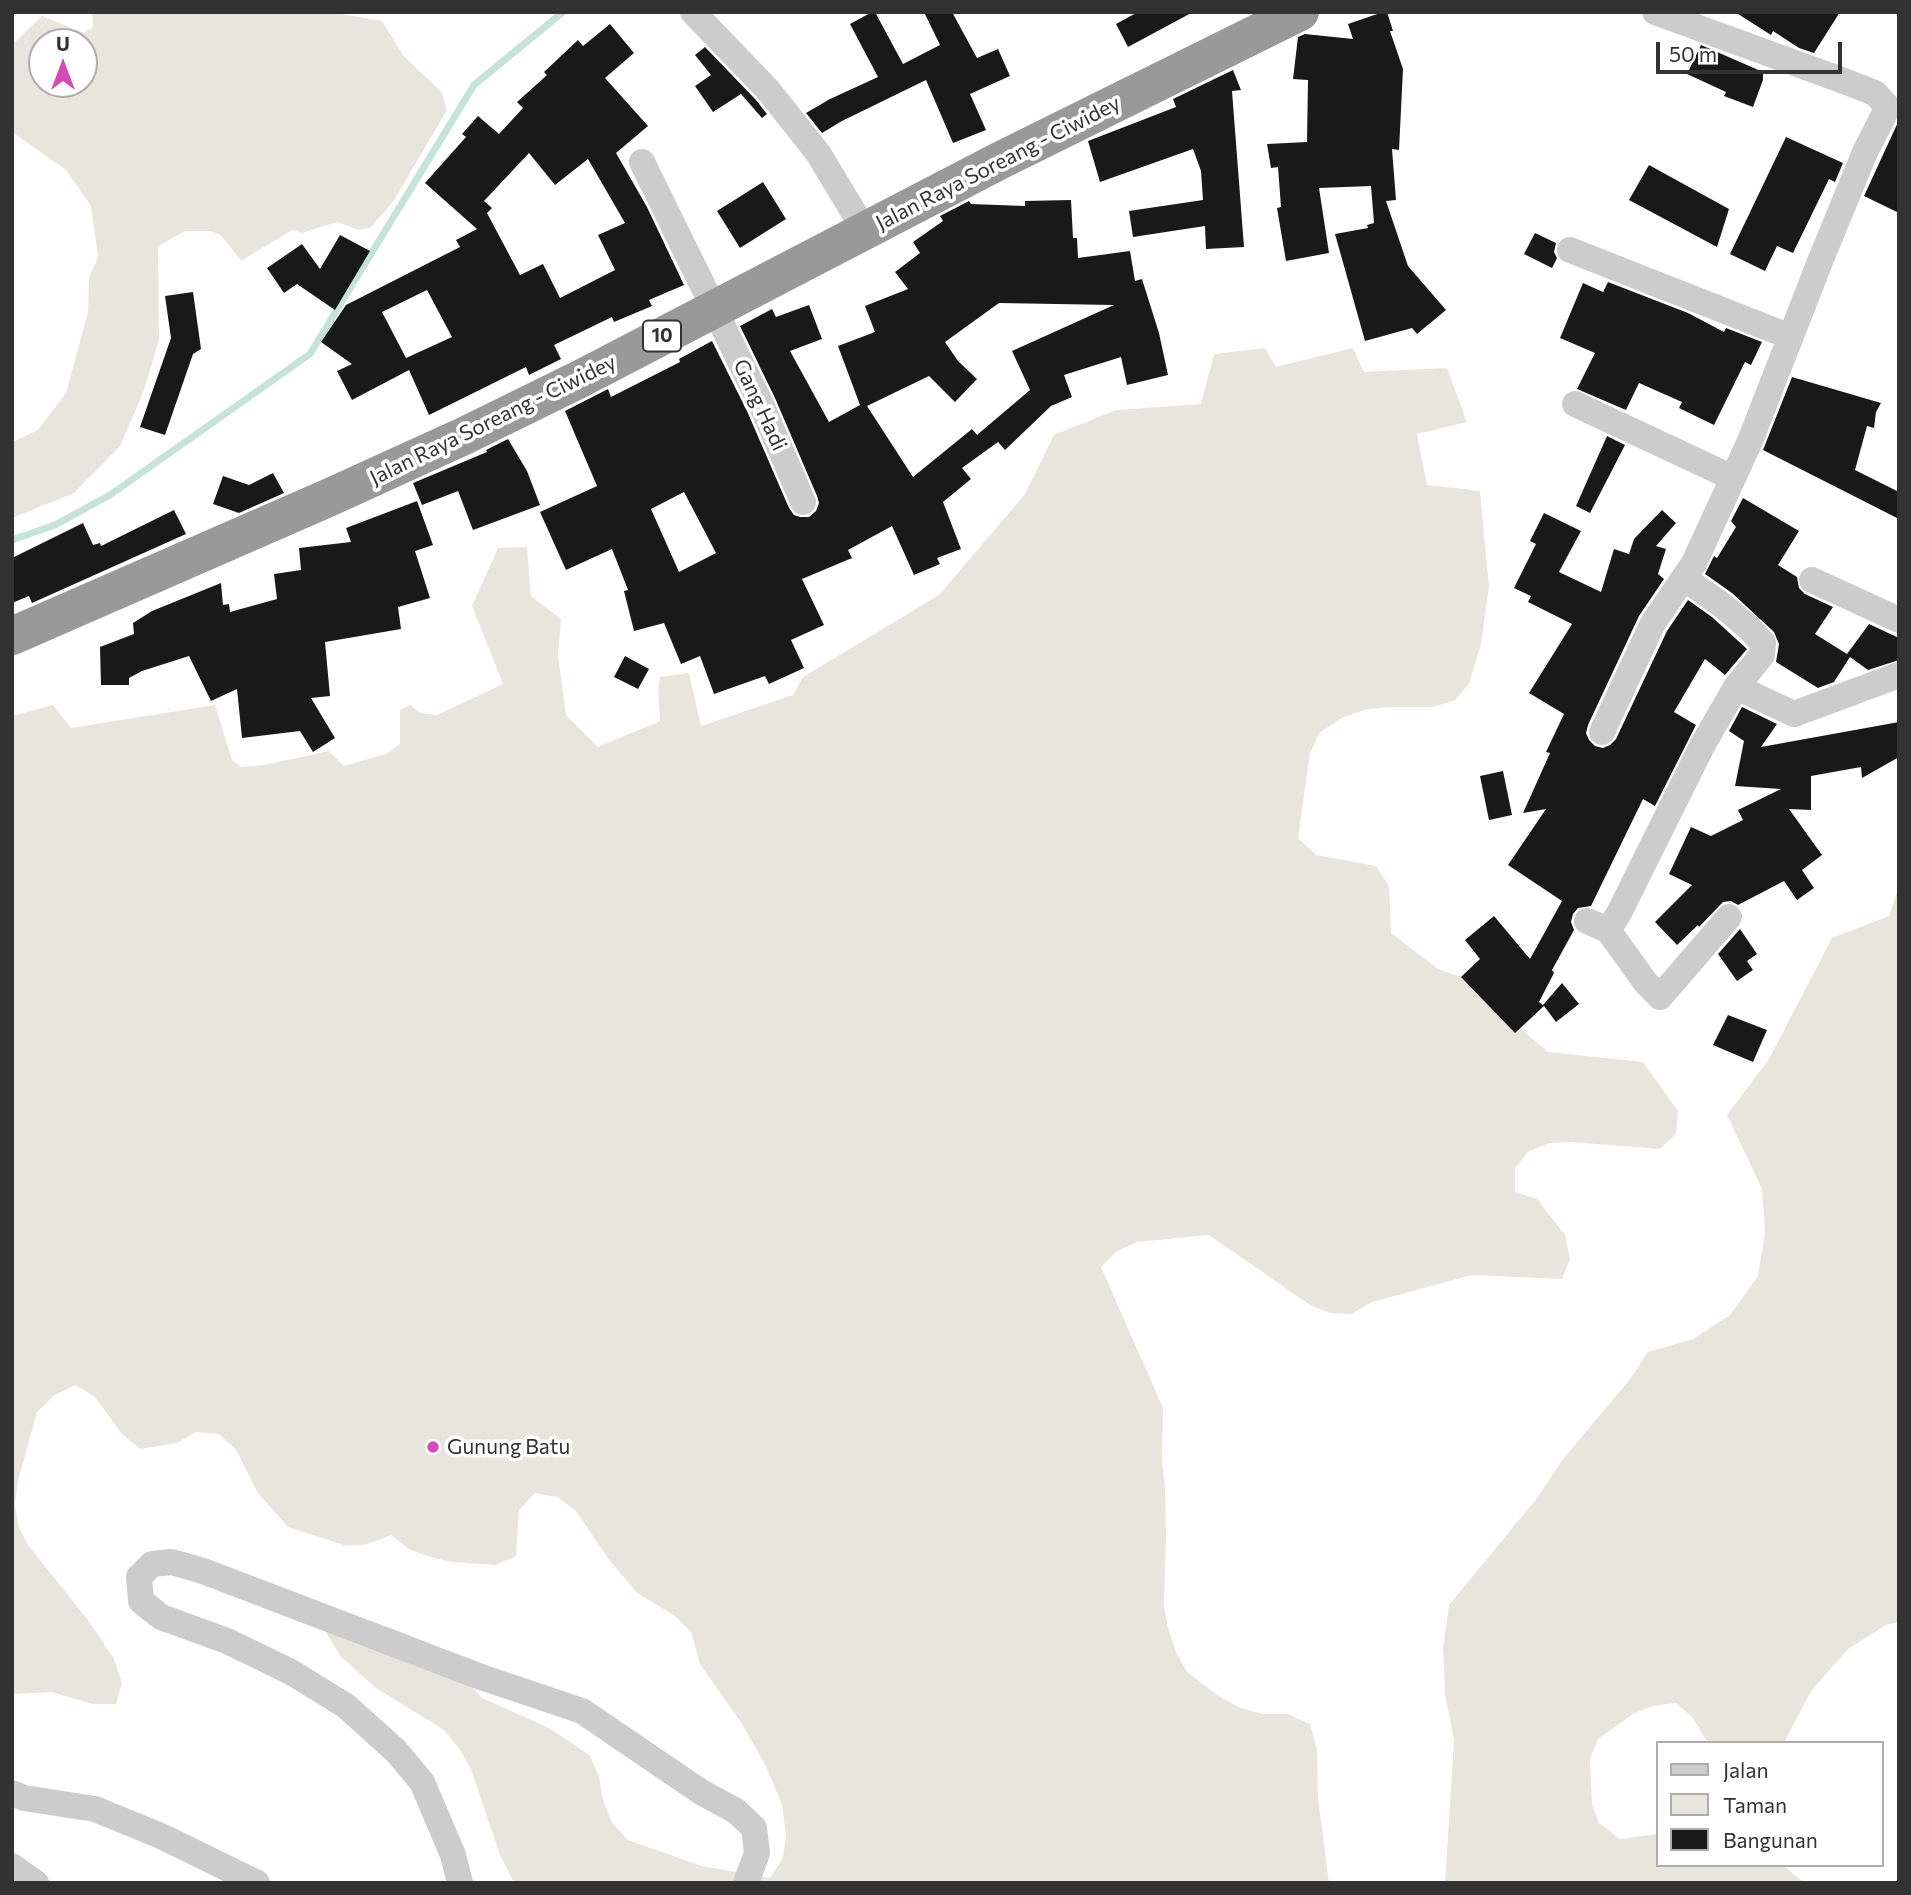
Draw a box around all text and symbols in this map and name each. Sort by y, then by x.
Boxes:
north arrow [28,28,98,98]
scale bar [1659,28,1844,72]
text: U [56,32,70,55]
text: 50 m [1669,41,1717,66]
street label: Jalan Raya Soreang - Ciwidey [872,90,1124,236]
road number: 10 [643,320,681,352]
street label: Jalan Raya Soreang - Ciwidey [366,349,620,491]
street label: Gang Hadi [728,355,792,455]
place label: Gunung Batu [447,1434,570,1460]
marker: Gunung Batu [425,1439,441,1455]
legend [1656,1741,1883,1867]
text: Jalan [1723,1757,1768,1782]
text: Taman [1723,1792,1787,1817]
text: Bangunan [1723,1827,1818,1852]

